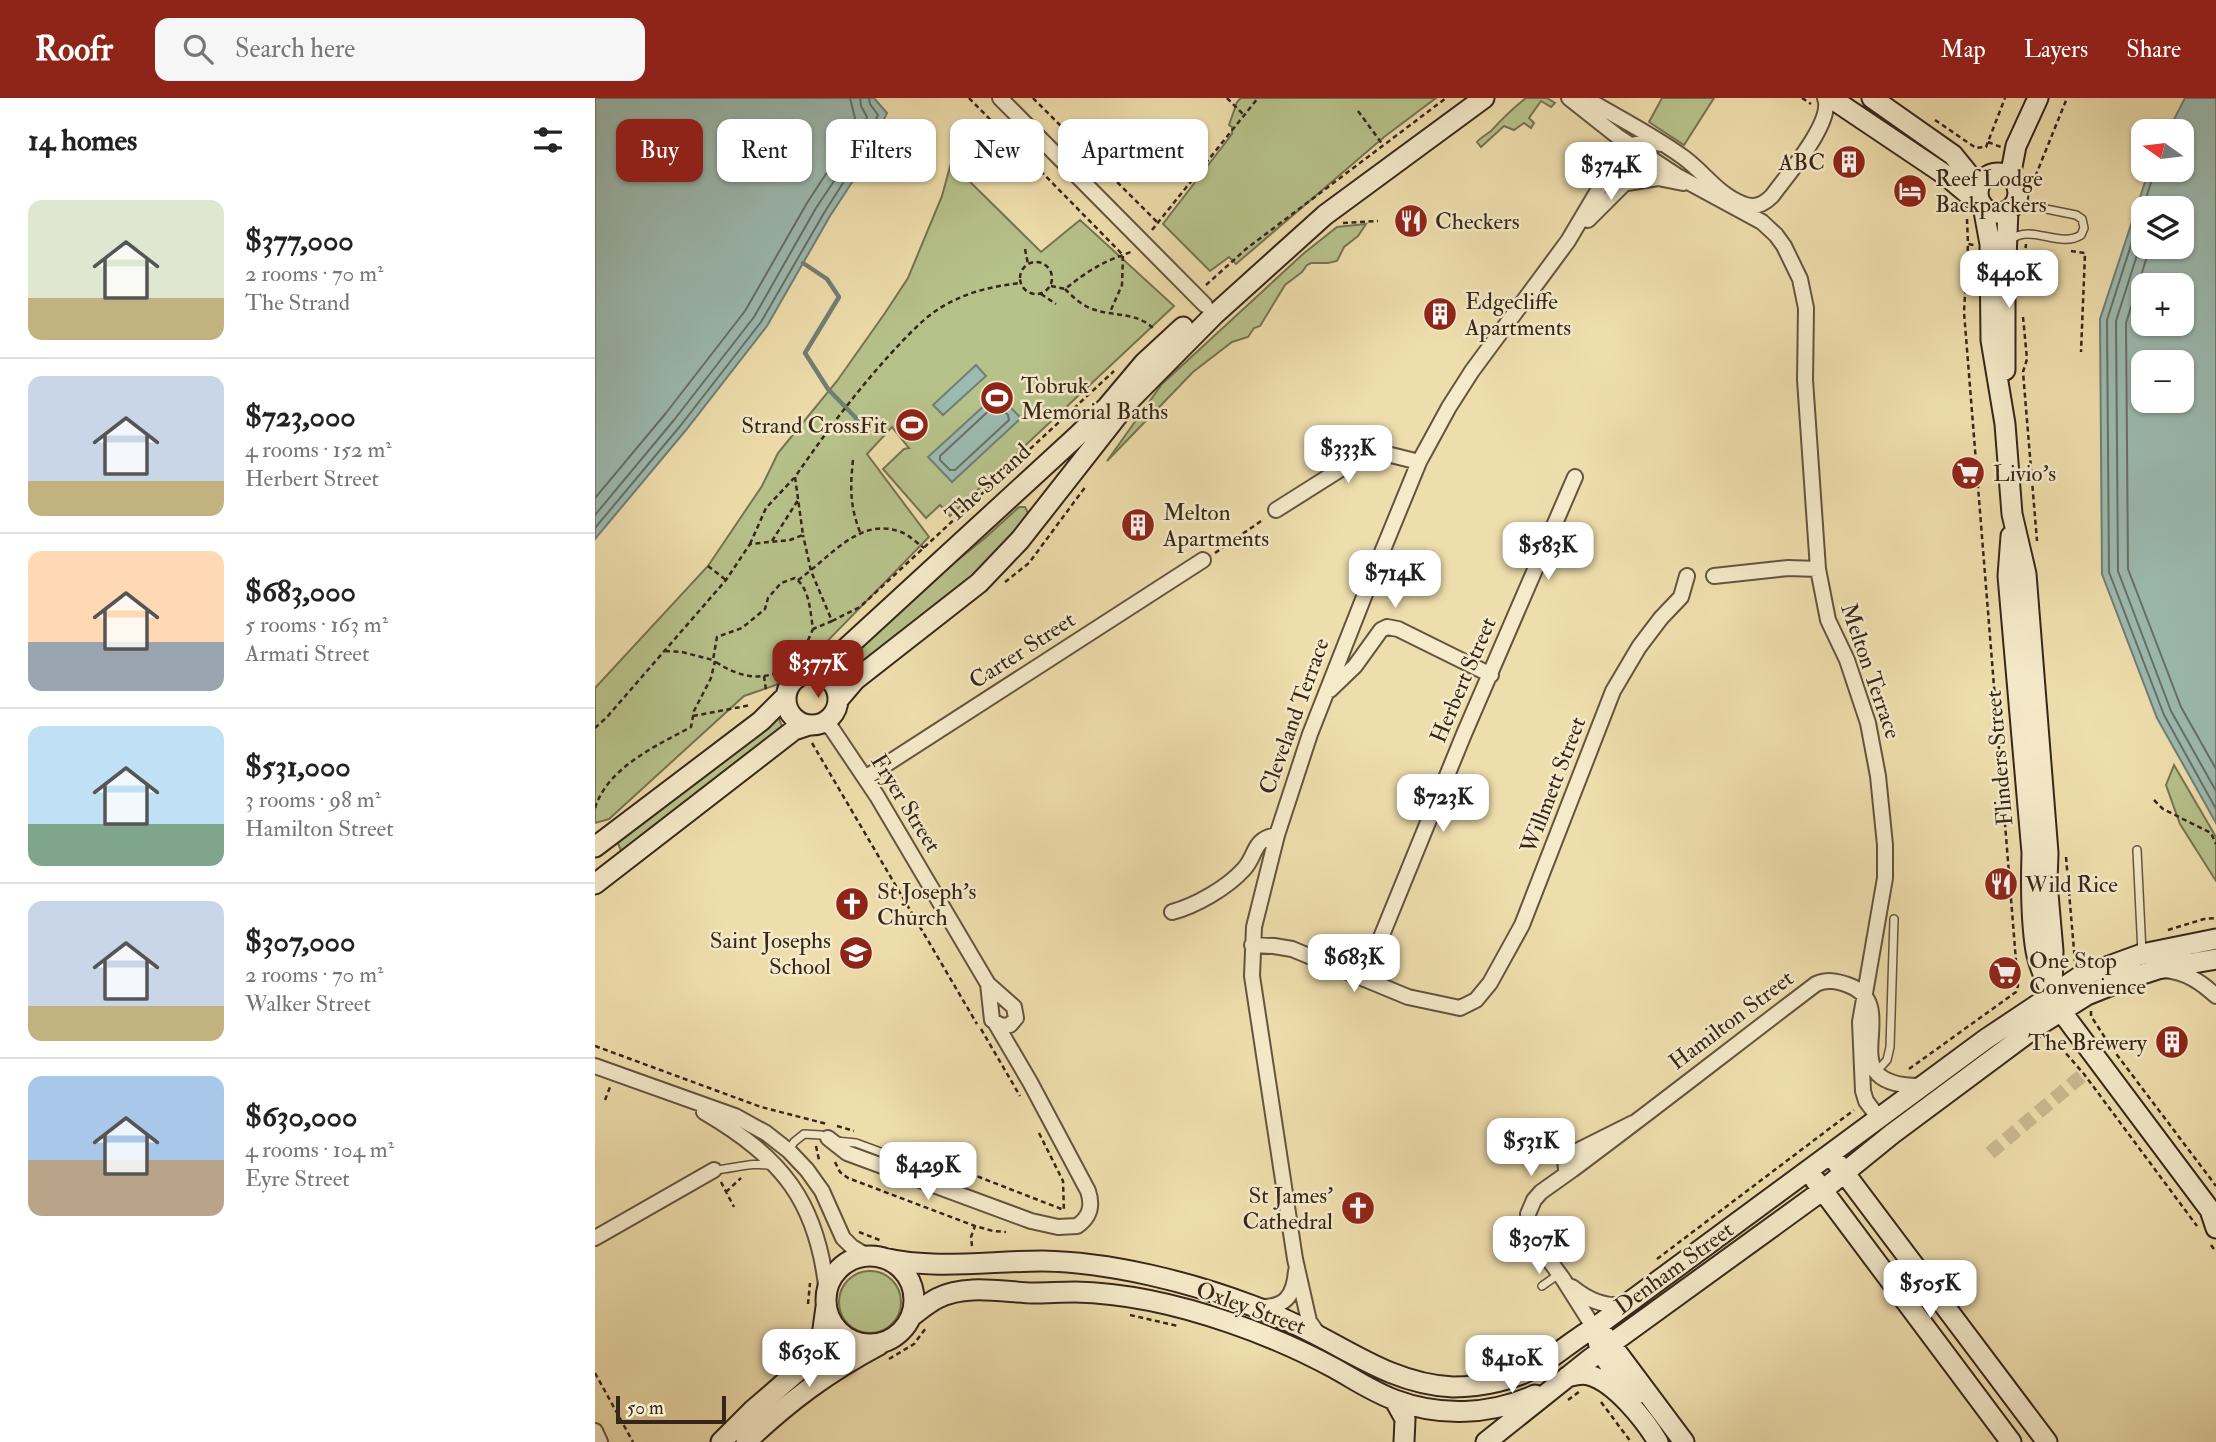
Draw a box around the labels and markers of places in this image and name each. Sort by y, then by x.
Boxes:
pin: $374K [1562,142,1660,202]
building icon: ABC [1830,143,1868,181]
place label: ABC [1777,148,1825,177]
place label: Reef Lodge Backpackers [1935,164,2047,220]
hotel icon: Reef Lodge Backpackers [1891,172,1929,210]
restaurant icon: Checkers [1392,202,1430,240]
place label: Checkers [1435,207,1520,236]
pin: $440K [1960,250,2058,310]
place label: Edgecliffe Apartments [1464,287,1571,343]
building icon: Edgecliffe Apartments [1421,295,1459,333]
place label: Tobruk Memorial Baths [1021,371,1168,426]
sports icon: Tobruk Memorial Baths [978,379,1016,417]
sports icon: Strand CrossFit [893,406,931,444]
place label: Strand CrossFit [741,411,887,440]
pin: $333K [1299,426,1397,485]
supermarket icon: Livio's [1949,454,1987,492]
place label: Livio's [1993,459,2056,488]
place label: Melton Apartments [1162,498,1269,554]
building icon: Melton Apartments [1119,506,1157,544]
pin: $583K [1499,522,1597,582]
pin: $714K [1346,550,1444,610]
pin: $377K [769,640,867,700]
pin: $723K [1394,774,1492,834]
restaurant icon: Wild Rice [1982,865,2020,903]
place label: Wild Rice [2024,870,2118,899]
place label: St Joseph's Church [877,877,977,932]
church icon: St Joseph's Church [833,885,871,923]
place label: Saint Josephs School [710,926,831,981]
school or university icon: Saint Josephs School [837,934,875,972]
pin: $683K [1305,934,1403,994]
place label: One Stop Convenience [2029,946,2146,1001]
supermarket icon: One Stop Convenience [1986,954,2024,992]
building icon: The Brewery [2153,1023,2191,1061]
place label: The Brewery [2028,1028,2148,1057]
pin: $531K [1482,1118,1580,1178]
pin: $429K [879,1142,977,1202]
place label: St James' Cathedral [1242,1181,1333,1236]
church icon: St James' Cathedral [1339,1189,1377,1227]
pin: $307K [1490,1216,1588,1276]
pin: $505K [1881,1260,1979,1320]
pin: $630K [760,1330,858,1389]
pin: $410K [1463,1336,1561,1395]

